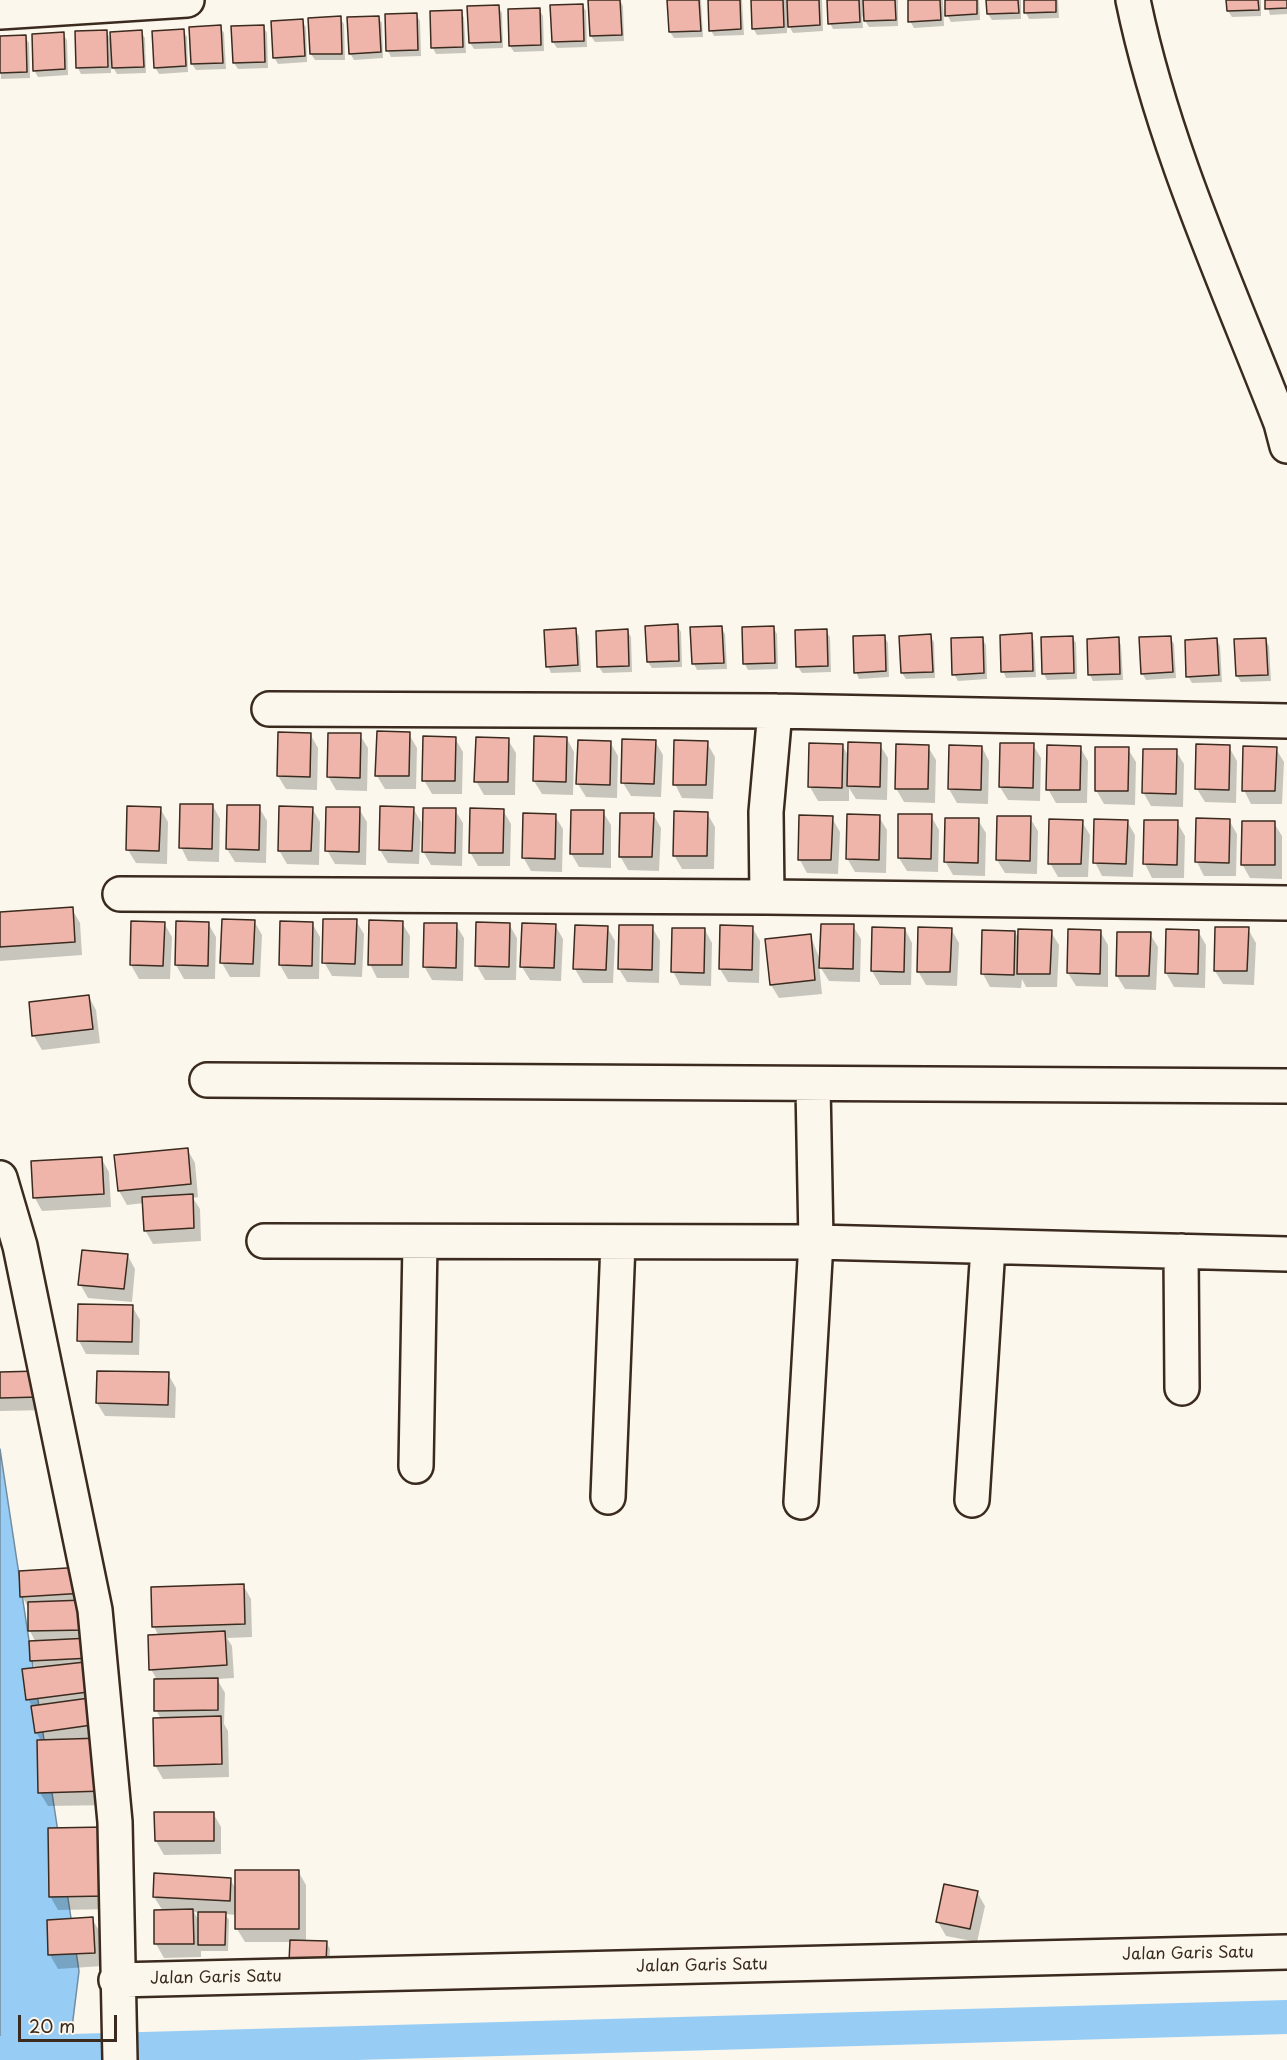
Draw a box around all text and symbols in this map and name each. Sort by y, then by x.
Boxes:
street label: Jalan Garis Satu [1122,1943,1254,1965]
street label: Jalan Garis Satu [636,1955,768,1977]
street label: Jalan Garis Satu [150,1967,282,1989]
scale bar [21,2003,120,2041]
text: 20 m [29,2012,75,2039]

